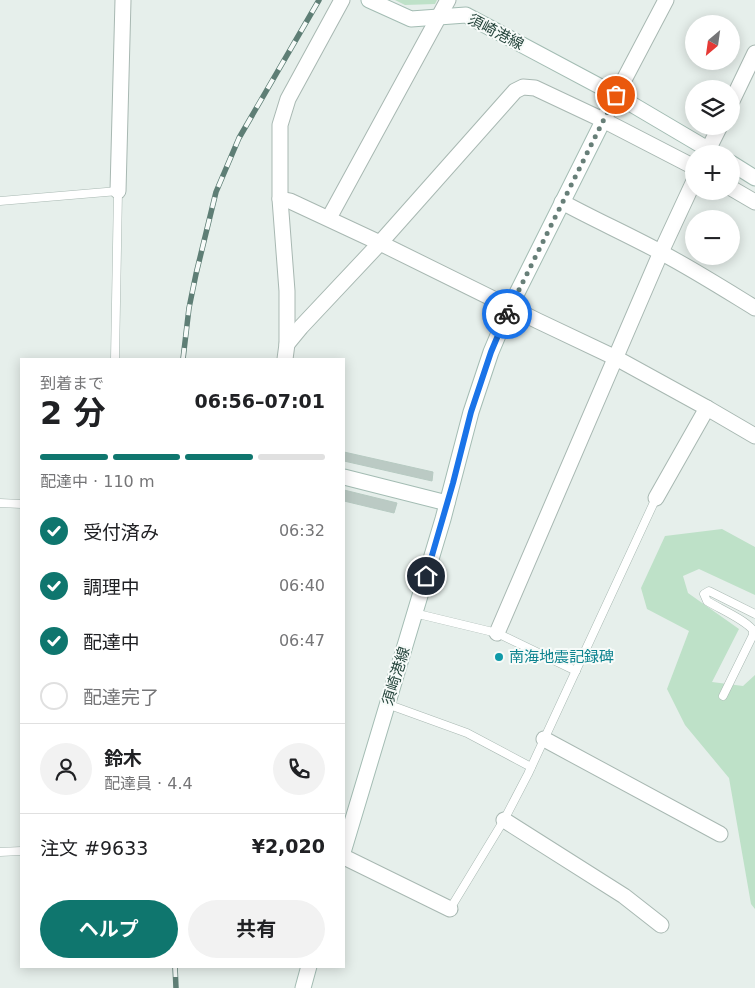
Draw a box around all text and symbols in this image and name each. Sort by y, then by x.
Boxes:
street label: 須崎港線 [465,10,527,54]
north arrow [685,15,740,70]
map controls [685,15,740,265]
pin [595,74,637,116]
button: layers [685,80,740,135]
icon: bag [602,81,630,109]
button: + [685,145,740,200]
button: − [685,210,740,265]
courier [482,289,532,339]
icon: bike [493,300,521,328]
text: 到着まで [40,374,104,393]
text: 06:56–07:01 [195,390,325,412]
text: 2 分 [40,394,105,432]
text: 配達中 · 110 m [40,472,154,491]
icon: check [40,517,68,545]
text: 受付済み [83,521,159,543]
text: 06:32 [279,521,325,540]
pin [405,555,447,597]
icon: home [412,562,440,590]
icon: check [40,572,68,600]
text: 調理中 [83,576,140,598]
text: 06:40 [279,576,325,595]
icon: check [40,627,68,655]
text: 配達中 [83,631,140,653]
text: 06:47 [279,631,325,650]
street label: 須崎港線 [379,645,413,707]
place label: 南海地震記録碑 [509,648,614,666]
marker: 南海地震記録碑 [493,651,505,663]
text: 配達完了 [83,686,159,708]
button: person [40,743,92,795]
button: phone [273,743,325,795]
text: 鈴木 [104,747,142,769]
text: 配達員 · 4.4 [104,774,193,793]
text: ¥2,020 [252,835,325,857]
text: 注文 #9633 [40,837,148,859]
button: ヘルプ [40,900,178,958]
button: 共有 [188,900,325,958]

